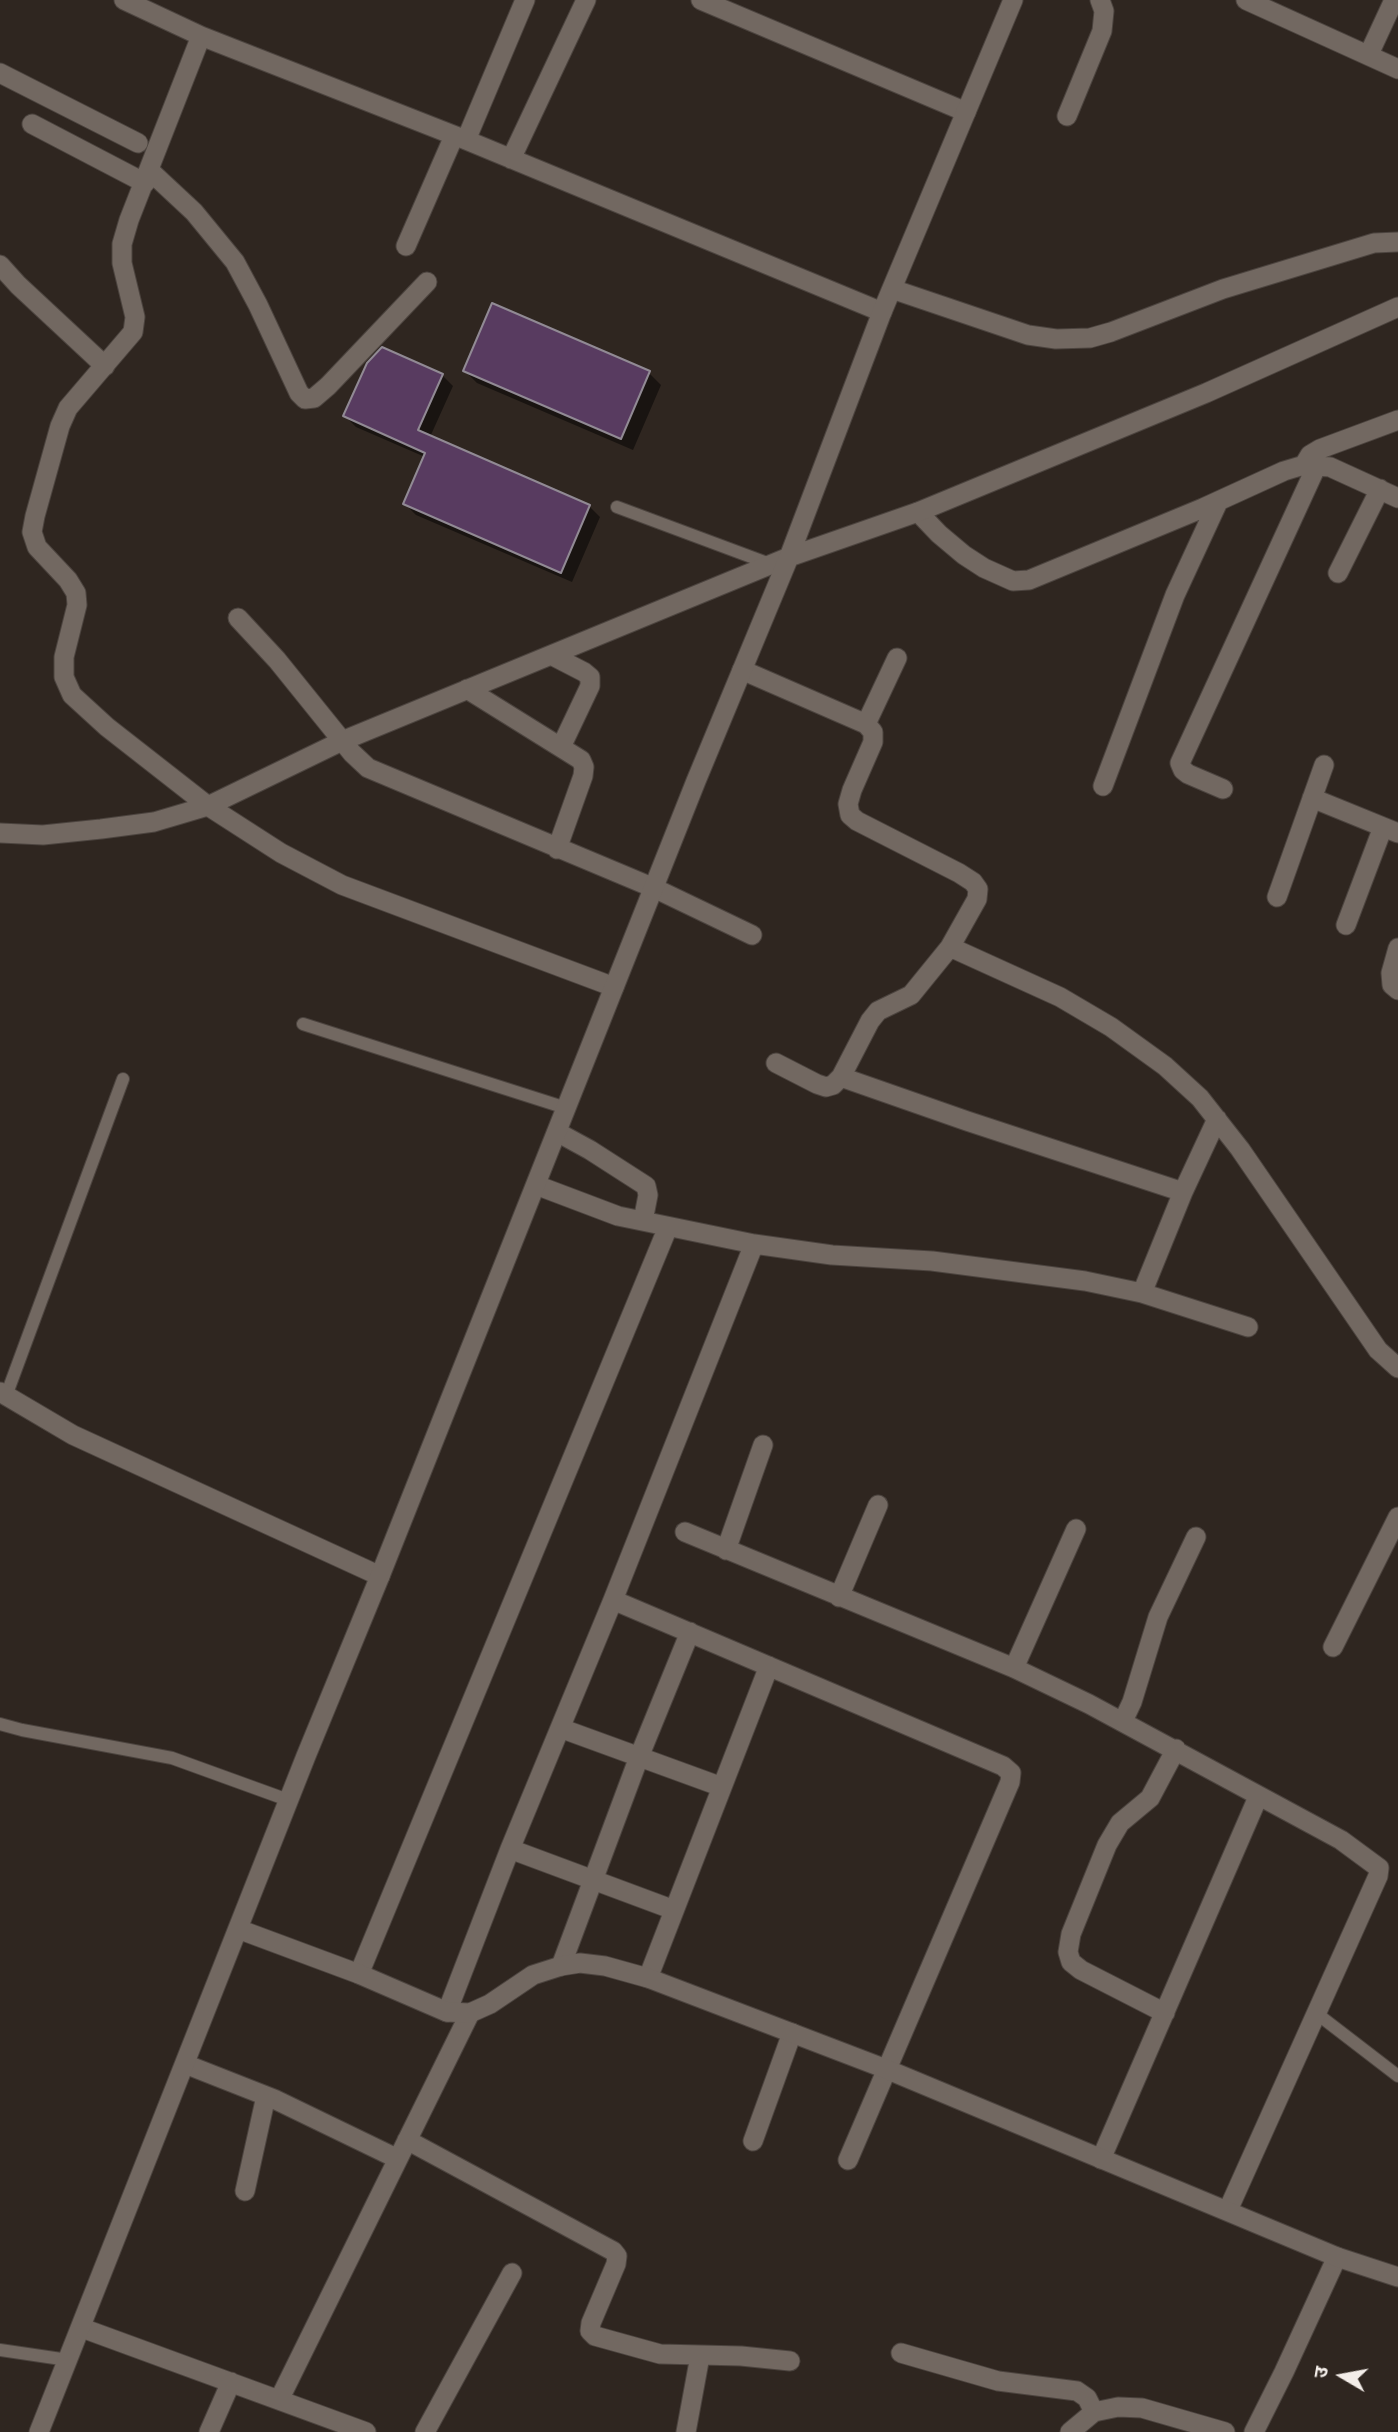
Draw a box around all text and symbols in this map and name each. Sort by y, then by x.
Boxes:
north arrow [1307,2341,1377,2411]
text: उ [1308,2365,1335,2380]

